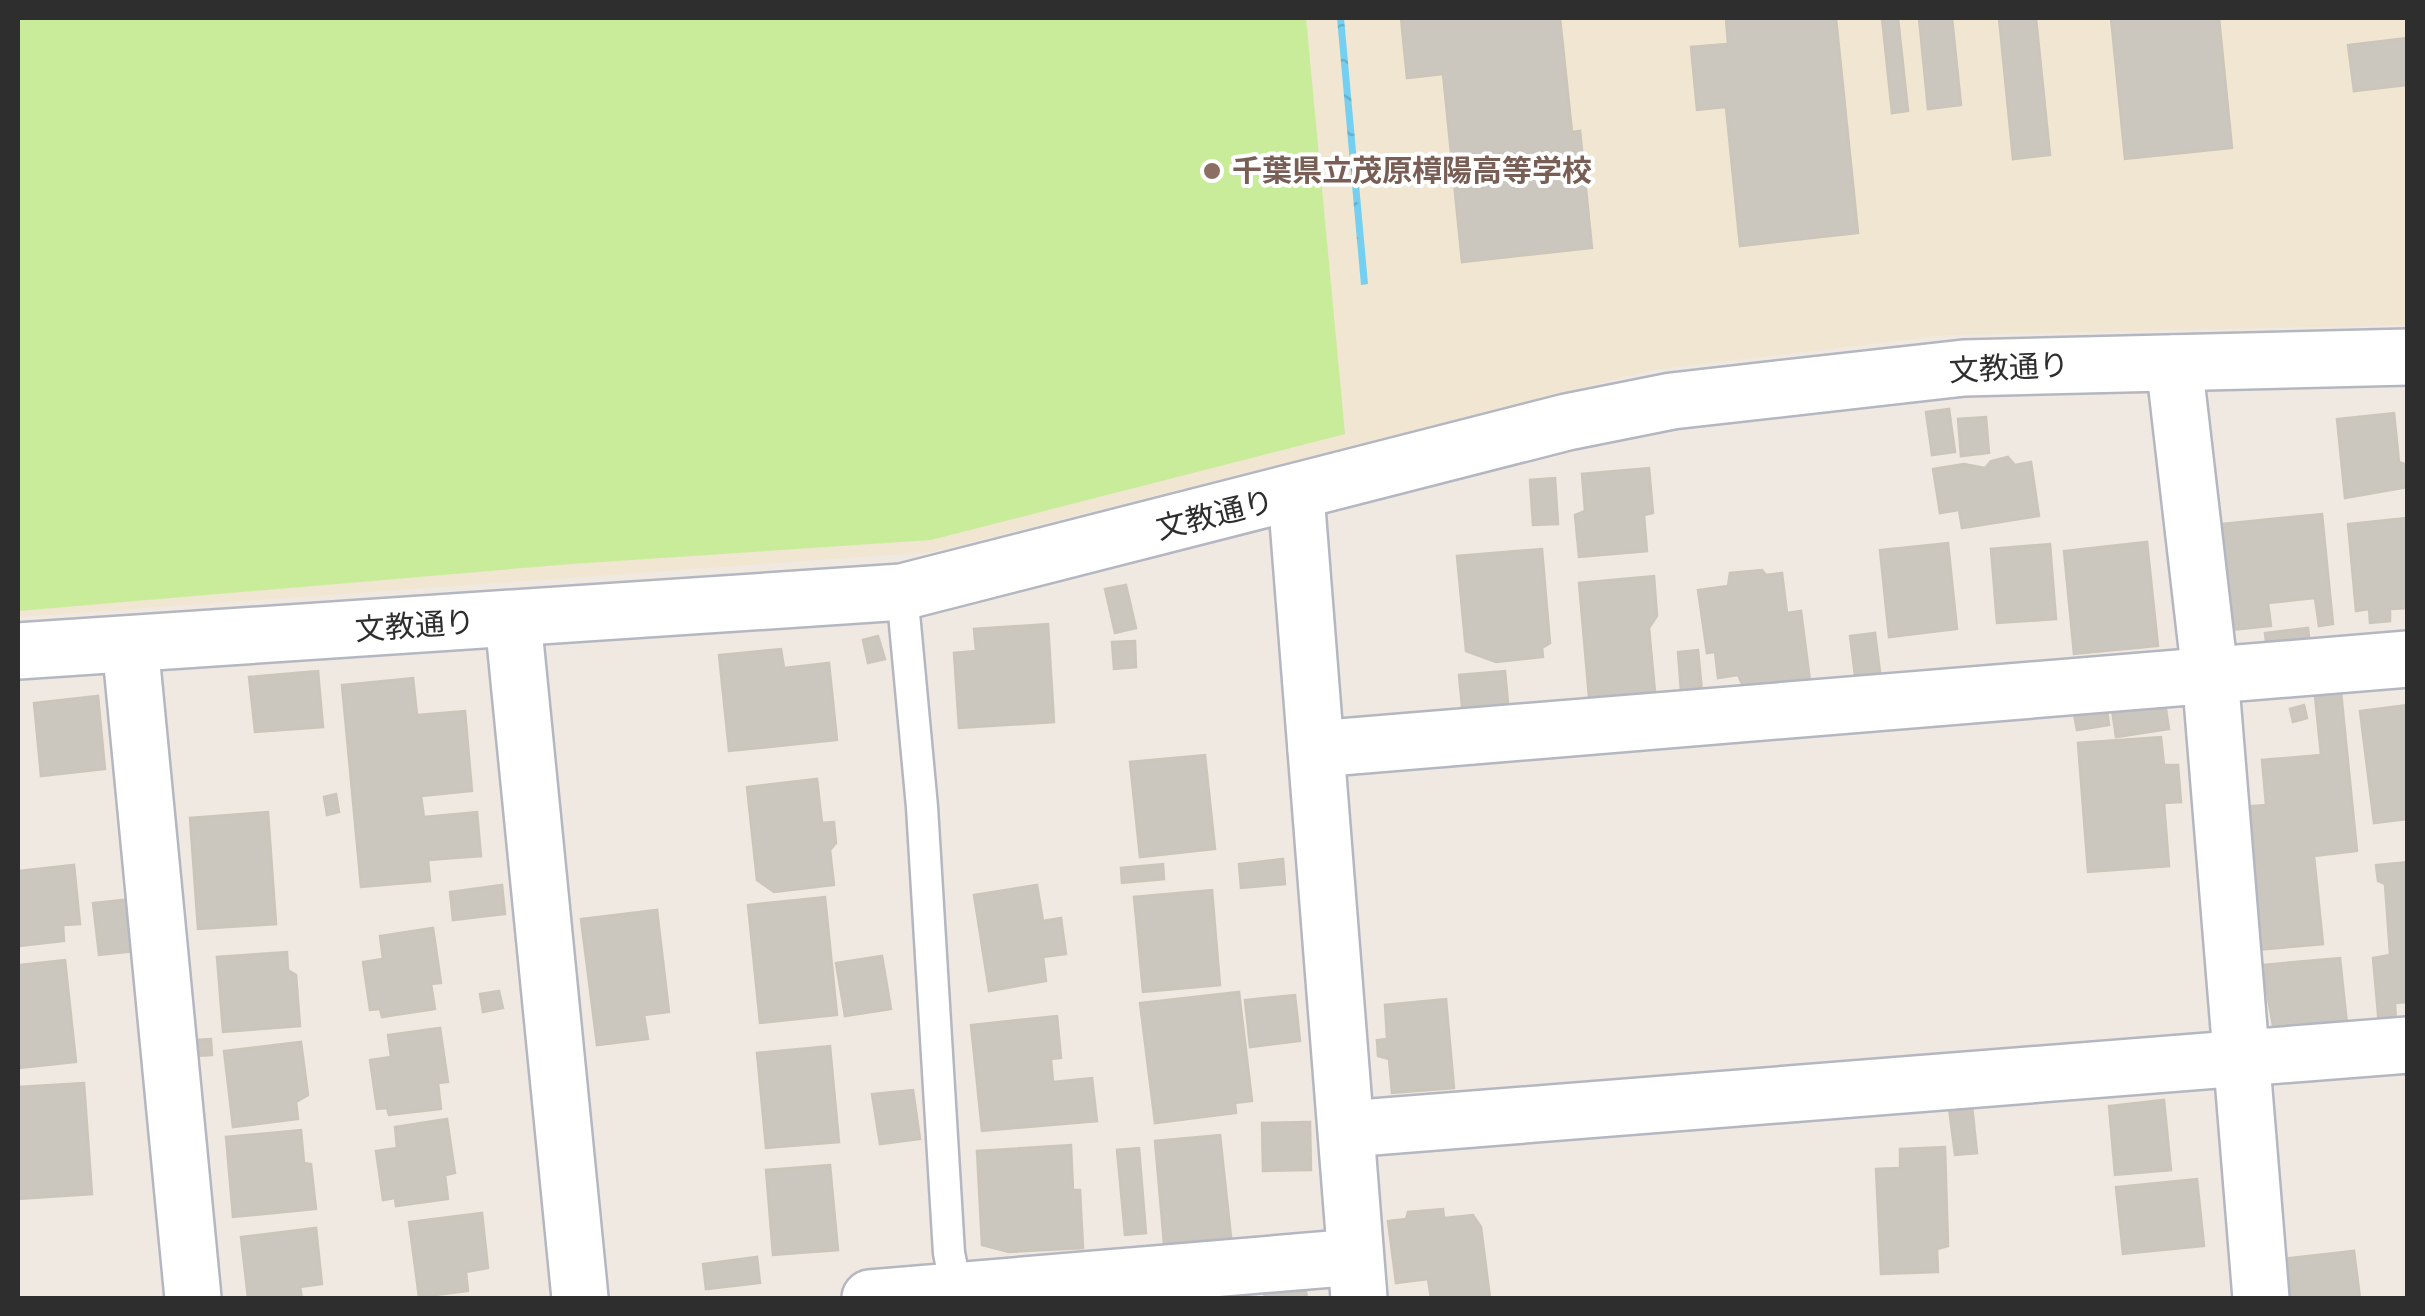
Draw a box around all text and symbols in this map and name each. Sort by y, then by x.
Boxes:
place label: 千葉県立茂原樟陽高等学校 [1232,147,1592,193]
marker: 千葉県立茂原樟陽高等学校 [1201,160,1223,182]
street label: 文教通り [1948,341,2070,393]
street label: 文教通り [1151,477,1279,551]
street label: 文教通り [353,598,476,652]

